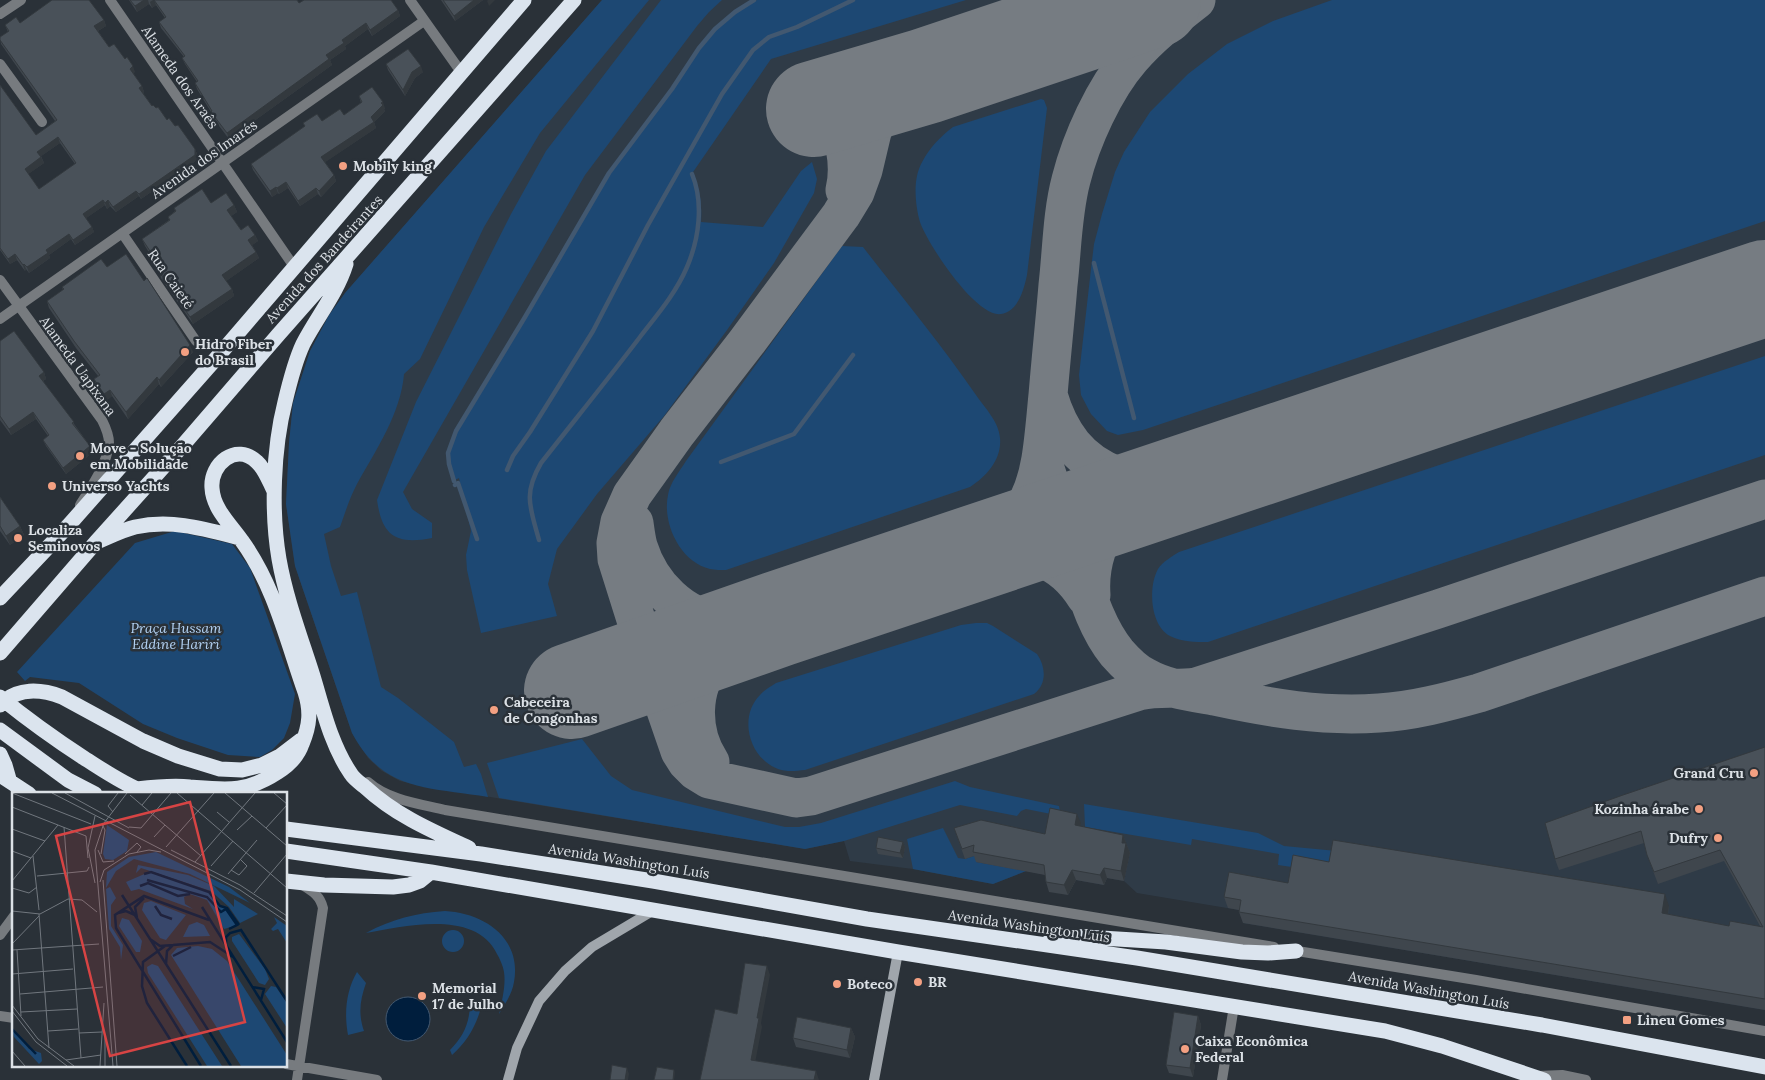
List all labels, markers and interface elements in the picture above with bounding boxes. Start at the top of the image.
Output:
street label: Alameda dos Araês [137,21,222,132]
street label: Avenida dos Imarés [146,116,261,203]
place label: Mobily king [353,157,433,175]
marker: Mobily king [337,160,349,172]
street label: Avenida dos Bandeirantes [261,191,387,328]
street label: Rua Caieté [144,245,199,313]
street label: Alameda Uapixana [35,312,120,420]
place label: Hidro Fiber do Brasil [195,335,272,369]
marker: Hidro Fiber do Brasil [179,346,191,358]
place label: Move - Solução em Mobilidade [90,439,192,473]
marker: Move - Solução em Mobilidade [74,450,86,462]
place label: Universo Yachts [62,477,170,495]
marker: Universo Yachts [46,480,58,492]
place label: Localiza Seminovos [28,521,100,555]
marker: Localiza Seminovos [12,532,24,544]
park label: Praça Hussam Eddine Hariri [130,619,222,653]
place label: Cabeceira de Congonhas [504,693,598,727]
marker: Cabeceira de Congonhas [488,704,500,716]
place label: Grand Cru [1674,764,1744,782]
marker: Grand Cru [1748,767,1760,779]
inset map [12,792,288,1068]
place label: Kozinha árabe [1594,800,1689,818]
marker: Kozinha árabe [1693,803,1705,815]
place label: Dufry [1669,829,1708,847]
marker: Dufry [1712,832,1724,844]
street label: Avenida Washington Luís [546,839,711,883]
street label: Avenida Washington Luís [946,906,1111,946]
street label: Avenida Washington Luís [1346,967,1511,1013]
place label: BR [928,973,947,991]
place label: Boteco [847,975,893,993]
marker: BR [912,976,924,988]
marker: Boteco [831,978,843,990]
place label: Memorial 17 de Julho [432,979,503,1013]
marker: Memorial 17 de Julho [416,990,428,1002]
place label: Lineu Gomes [1637,1011,1725,1029]
marker: Lineu Gomes [1621,1014,1633,1026]
place label: Caixa Econômica Federal [1195,1032,1309,1066]
marker: Caixa Econômica Federal [1179,1043,1191,1055]

